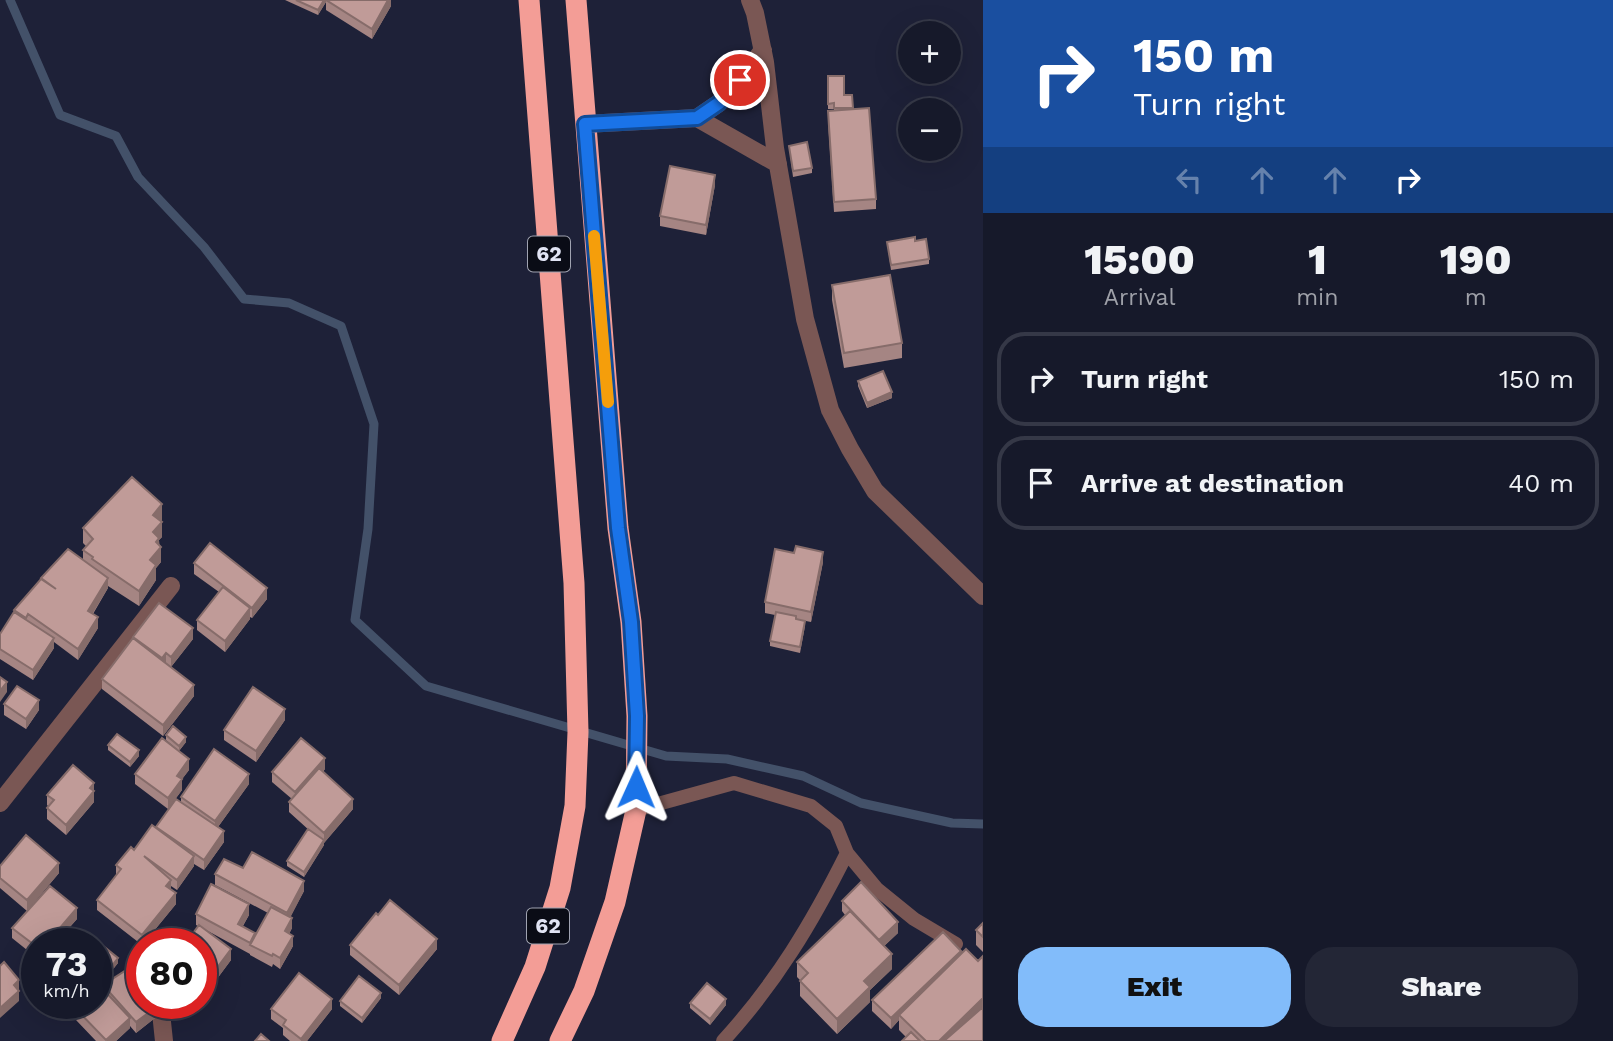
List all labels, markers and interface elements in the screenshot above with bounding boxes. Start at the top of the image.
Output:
map controls [898,21,961,161]
button: + [898,21,961,84]
text: 150 m [1133,26,1274,84]
icon: right [1018,28,1109,119]
pin [710,50,770,110]
icon: arrive [721,61,759,99]
text: Turn right [1133,85,1285,123]
button: − [898,98,961,161]
icon: left [1170,161,1208,199]
icon: ahead [1243,161,1281,199]
icon: ahead [1316,161,1354,199]
icon: right [1389,161,1427,199]
text: 15:00 [1084,235,1195,284]
text: 1 [1308,235,1327,284]
text: 190 [1440,235,1512,284]
road number: 62 [528,236,570,272]
text: Arrival [1104,284,1176,311]
text: min [1296,284,1338,311]
text: m [1465,284,1487,311]
icon: right [1022,360,1060,398]
text: Turn right [1081,364,1208,394]
text: 150 m [1499,364,1574,394]
icon: arrive [1022,464,1060,502]
text: Arrive at destination [1081,468,1344,498]
text: 40 m [1508,468,1574,498]
position arrow [599,750,673,824]
road number: 62 [527,908,569,944]
speed limit sign: 80 [126,928,217,1019]
text: 73 [45,943,88,985]
button: Exit [1018,947,1291,1027]
button: Share [1305,947,1578,1027]
text: km/h [43,980,90,1001]

